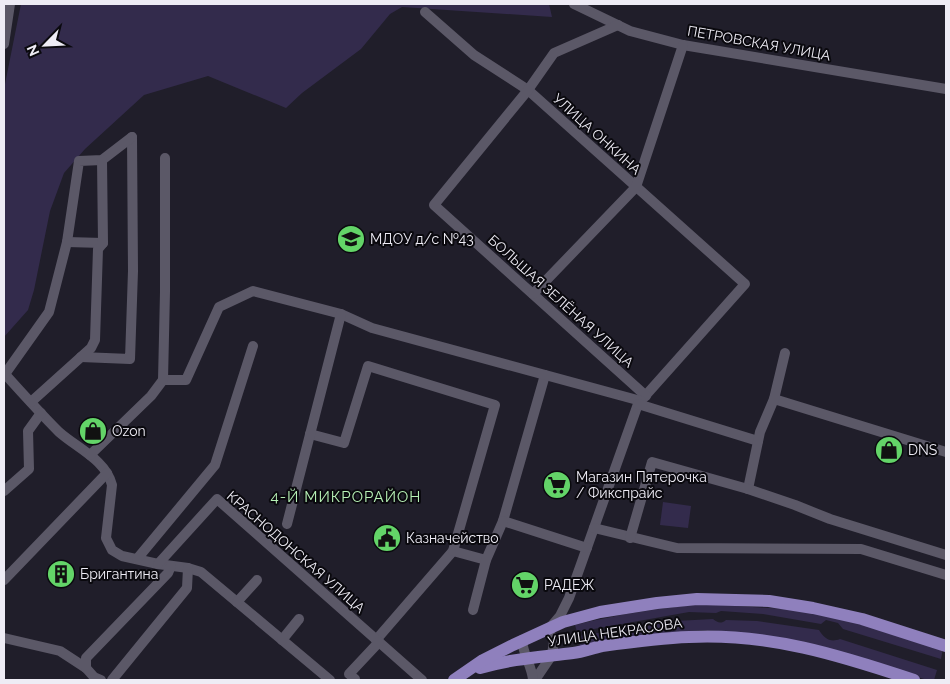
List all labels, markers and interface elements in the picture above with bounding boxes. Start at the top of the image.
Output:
north arrow [20,20,70,70]
street label: ПЕТРОВСКАЯ УЛИЦА [686,23,832,64]
text: N [24,42,43,58]
street label: УЛИЦА ОНКИНА [550,90,645,178]
school or university icon: МДОУ д/с №43 [336,224,366,254]
street label: БОЛЬШАЯ ЗЕЛЁНАЯ УЛИЦА [485,230,639,371]
place label: МДОУ д/с №43 [370,231,474,247]
shop icon: Ozon [78,416,108,446]
place label: Ozon [112,423,146,439]
shop icon: DNS [874,435,904,465]
place label: DNS [908,442,938,458]
place label: Магазин Пятерочка / Фикспрайс [576,469,707,501]
supermarket icon: Магазин Пятерочка / Фикспрайс [542,470,572,500]
street label: КРАСНОДОНСКАЯ УЛИЦА [224,488,369,617]
district label: 4-Й МИКРОРАЙОН [271,488,421,506]
public building icon: Казначейство [372,523,402,553]
place label: Казначейство [406,530,499,546]
building icon: Бригантина [46,559,76,589]
place label: Бригантина [80,566,158,582]
supermarket icon: РАДЕЖ [510,570,540,600]
place label: РАДЕЖ [544,577,594,593]
street label: УЛИЦА НЕКРАСОВА [547,615,684,649]

